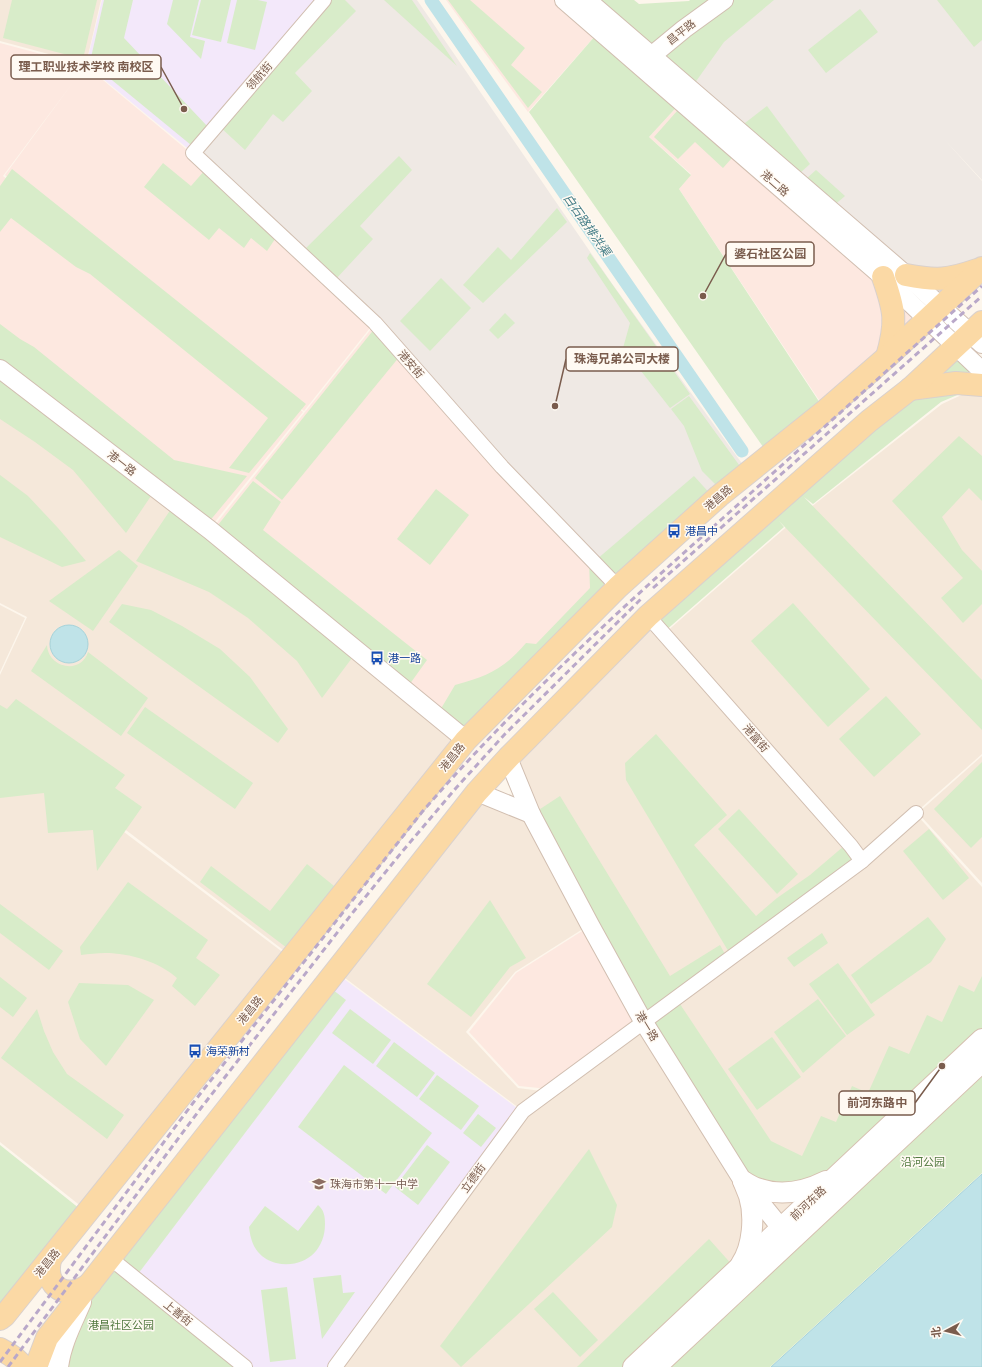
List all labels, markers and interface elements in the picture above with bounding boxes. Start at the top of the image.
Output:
street label: 昌平路 [664,17,698,48]
callout: 理工职业技术学校 南校区 [11,55,161,79]
text: 理工职业技术学校 南校区 [19,60,153,74]
street label: 领航街 [244,60,275,93]
street label: 港二路 [758,168,791,199]
water label: 白石路排洪渠 [561,191,615,260]
callout: 婆石社区公园 [726,242,814,266]
text: 婆石社区公园 [734,247,806,261]
callout: 珠海兄弟公司大楼 [566,347,678,371]
street label: 港安街 [395,348,426,381]
text: 珠海兄弟公司大楼 [574,352,670,366]
street label: 港一路 [105,448,139,479]
street label: 港昌路 [702,483,735,514]
bus stop icon: 港昌中 [666,523,682,539]
place label: 港昌中 [685,525,718,538]
bus stop icon: 港一路 [369,650,385,666]
place label: 港一路 [388,652,421,665]
street label: 港富街 [740,722,771,755]
street label: 港昌路 [437,740,468,774]
street label: 港昌路 [235,993,266,1027]
street label: 港一路 [633,1009,661,1044]
bus stop icon: 海荣新村 [187,1043,203,1059]
place label: 海荣新村 [206,1045,250,1058]
callout: 前河东路中 [839,1091,915,1115]
text: 前河东路中 [847,1096,907,1110]
park label: 沿河公园 [901,1156,945,1169]
street label: 立德街 [458,1161,488,1195]
school or university icon: 珠海市第十一中学 [311,1176,327,1192]
place label: 珠海市第十一中学 [330,1178,418,1191]
street label: 前河东路 [788,1184,829,1223]
street label: 港昌路 [32,1246,63,1280]
street label: 上善街 [161,1298,195,1329]
north arrow [926,1311,966,1351]
park label: 港昌社区公园 [88,1319,154,1332]
text: 北 [929,1326,944,1338]

